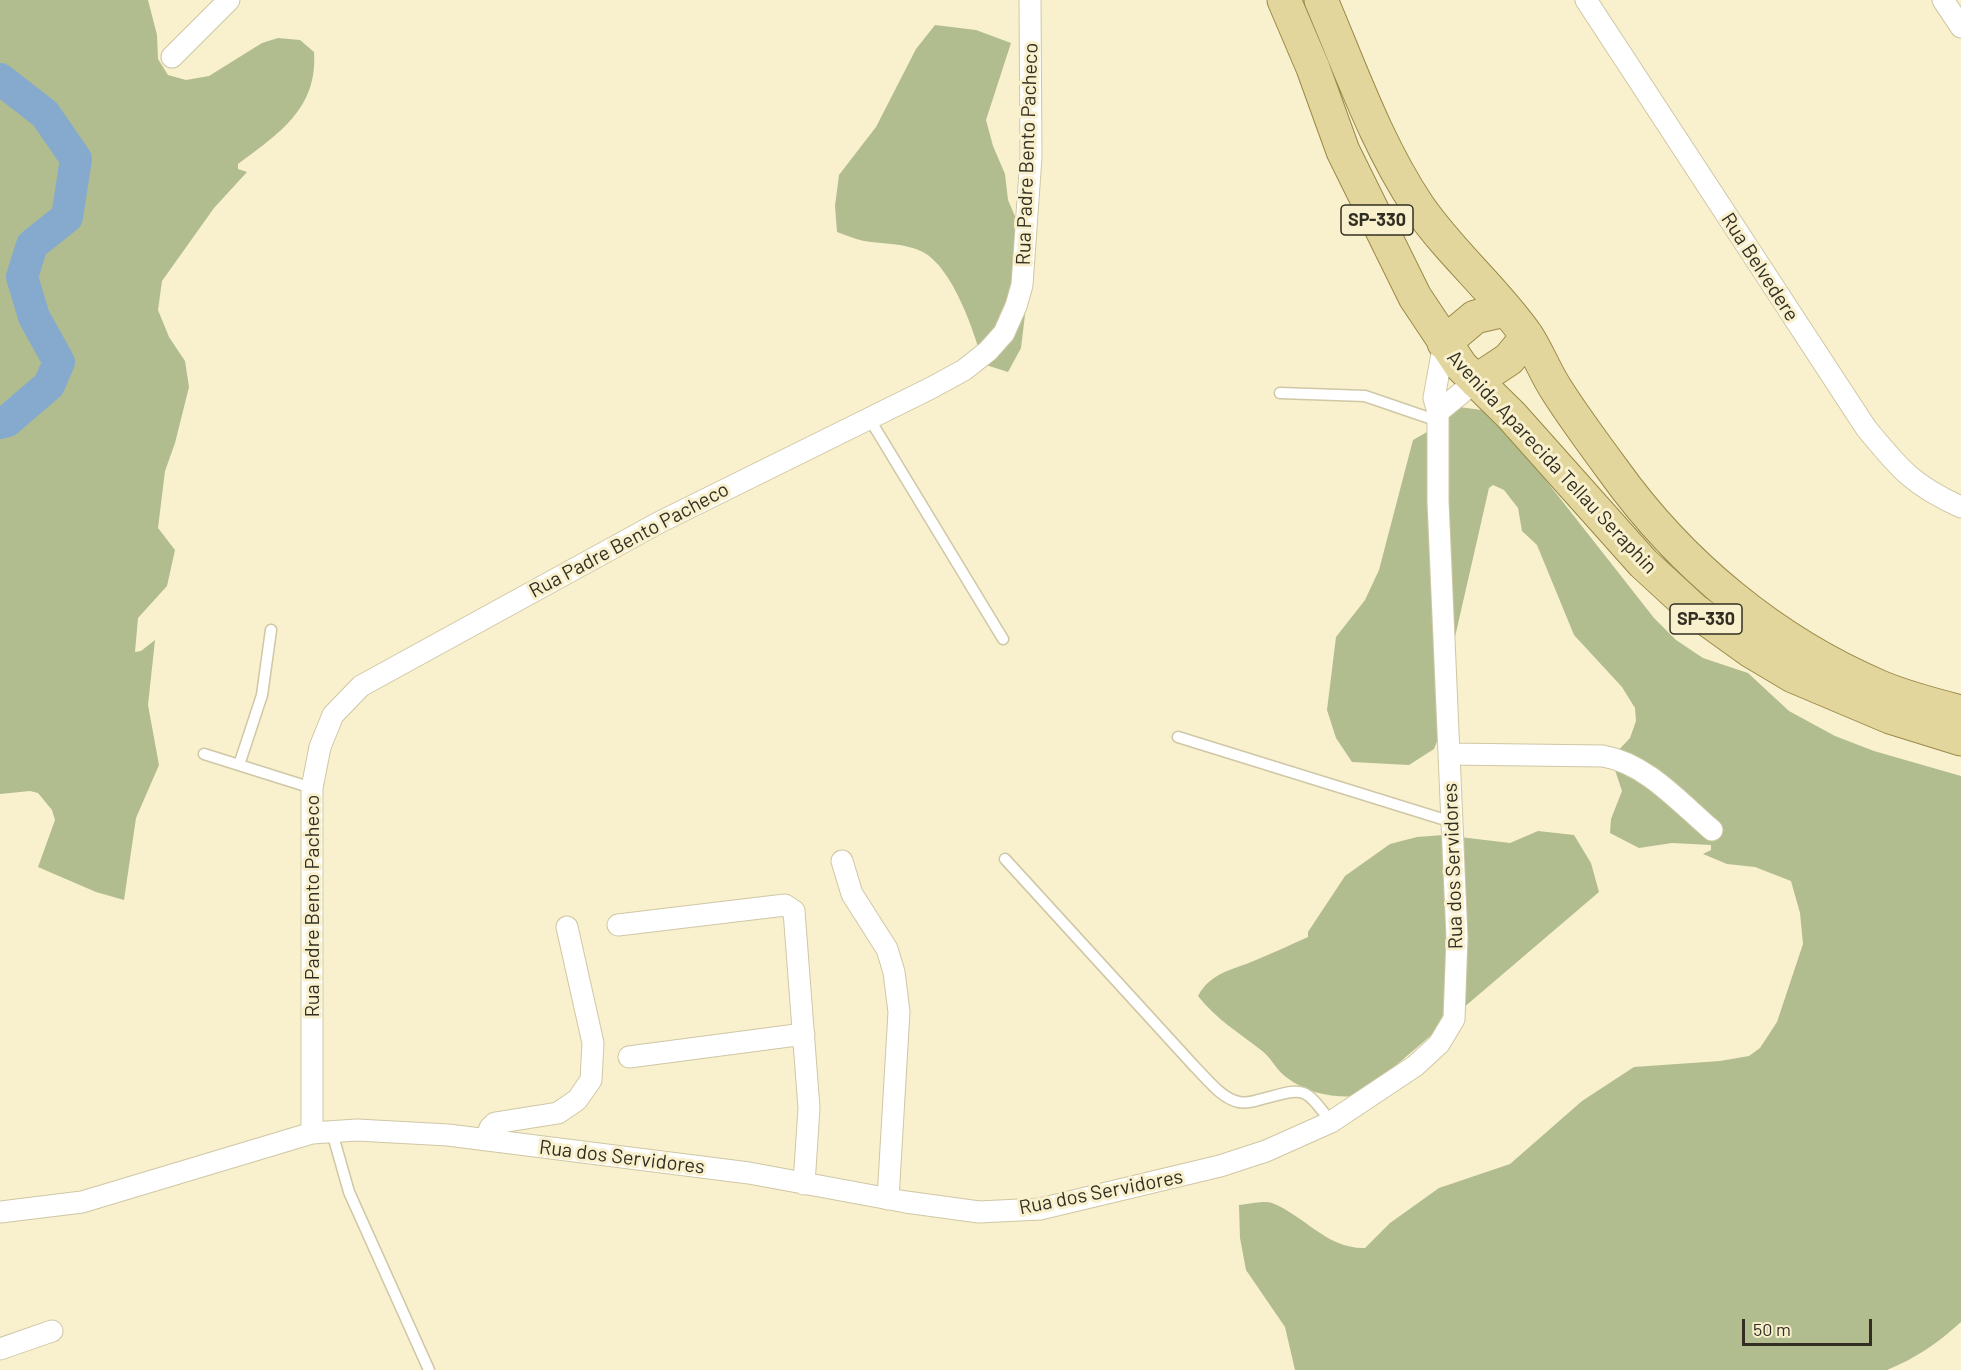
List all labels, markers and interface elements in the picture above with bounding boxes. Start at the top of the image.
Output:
street label: Rua Padre Bento Pacheco [1011,42,1043,266]
road number: SP-330 [1341,205,1413,235]
street label: Rua Belvedere [1716,208,1804,326]
street label: Avenida Aparecida Tellau Seraphin [1442,345,1662,579]
street label: Rua Padre Bento Pacheco [525,477,733,603]
road number: SP-330 [1670,604,1742,634]
street label: Rua dos Servidores [1438,782,1468,950]
street label: Rua Padre Bento Pacheco [300,795,324,1017]
street label: Rua dos Servidores [538,1135,706,1179]
street label: Rua dos Servidores [1017,1164,1185,1220]
scale bar [1745,1307,1876,1345]
text: 50 m [1753,1318,1791,1340]

